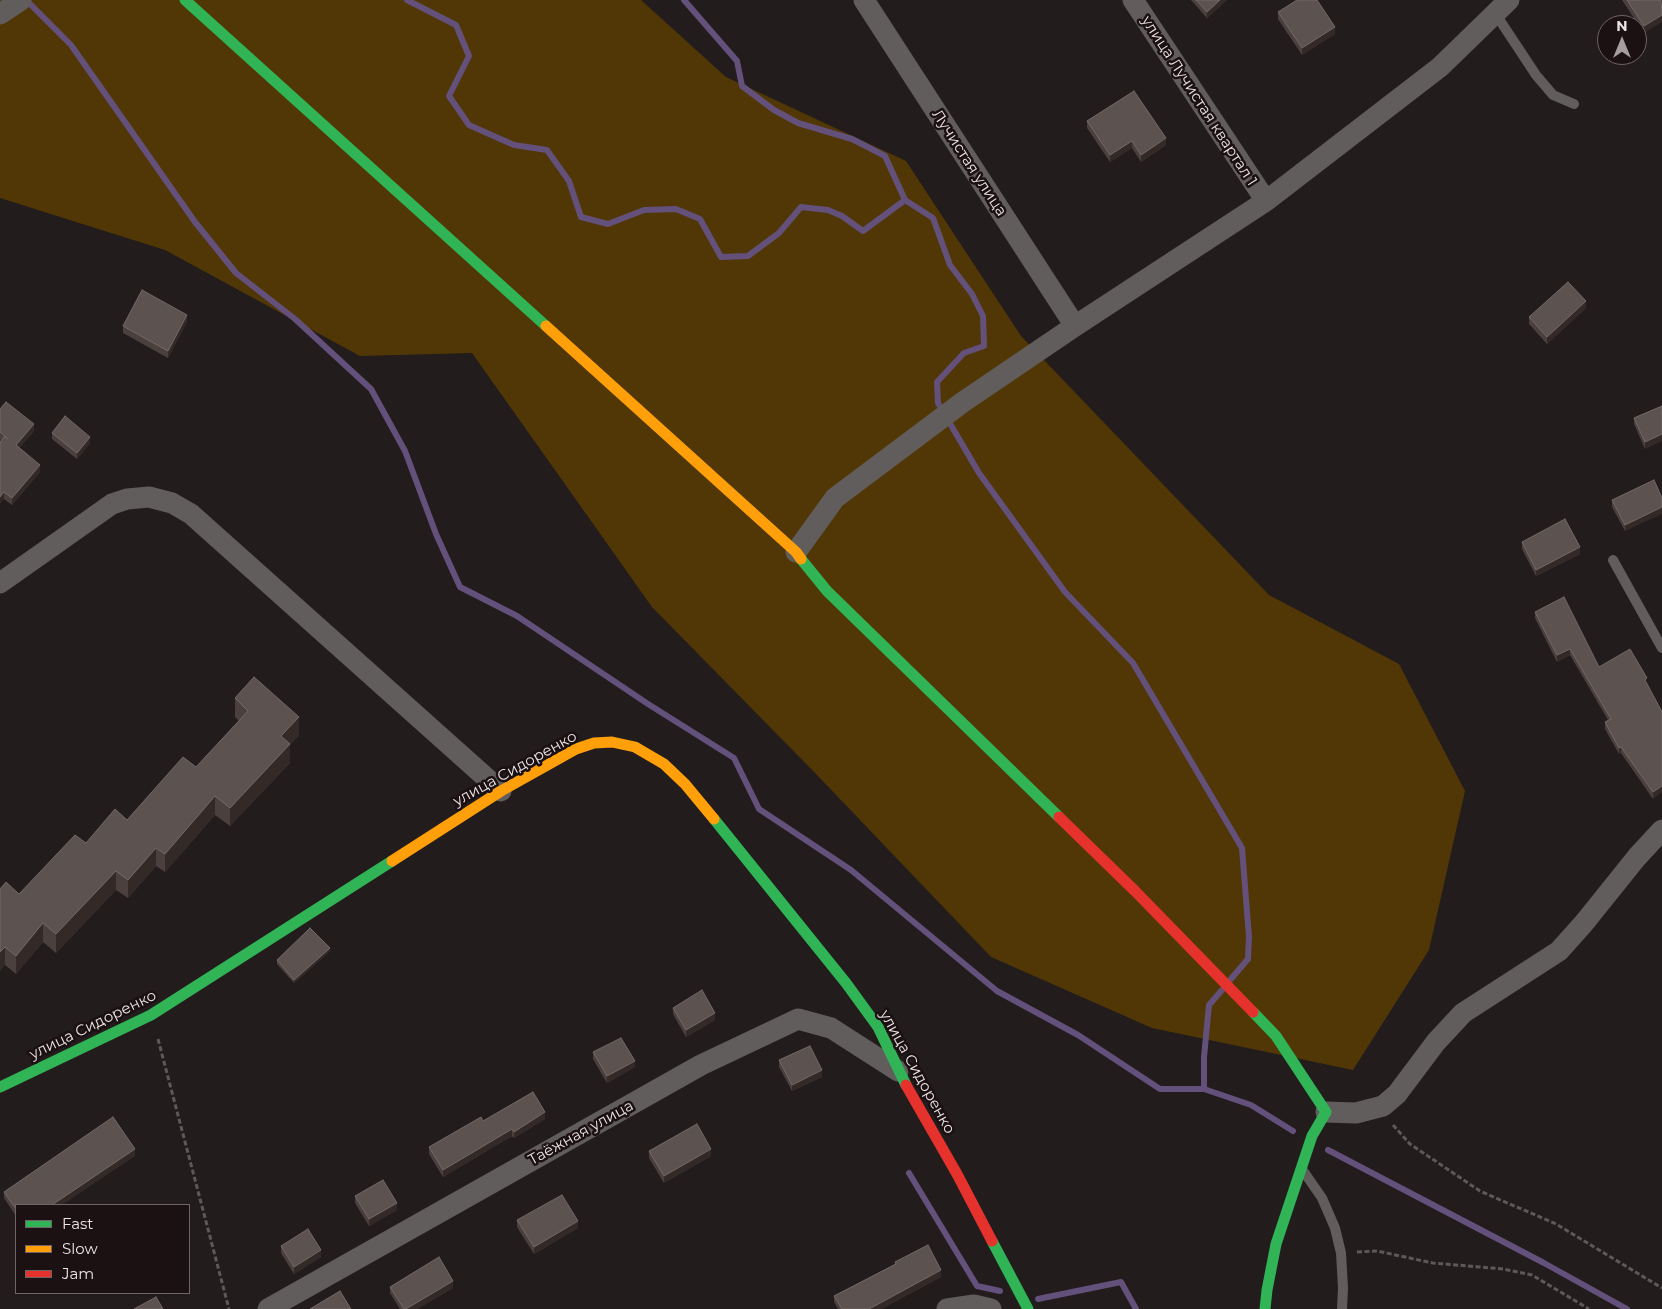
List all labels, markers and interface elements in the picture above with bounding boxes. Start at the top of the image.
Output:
street label: улица Лучистая квартал 1 [1137,13,1261,189]
north arrow [1597,15,1647,65]
text: N [1616,17,1628,35]
street label: Лучистая улица [928,106,1010,220]
street label: улица Сидоренко [450,727,580,811]
street label: улица Сидоренко [27,986,159,1064]
street label: улица Сидоренко [875,1007,959,1137]
street label: Таёжная улица [525,1097,637,1169]
legend [15,1204,190,1294]
text: Fast [62,1214,93,1233]
text: Slow [62,1239,98,1258]
text: Jam [62,1264,94,1283]

